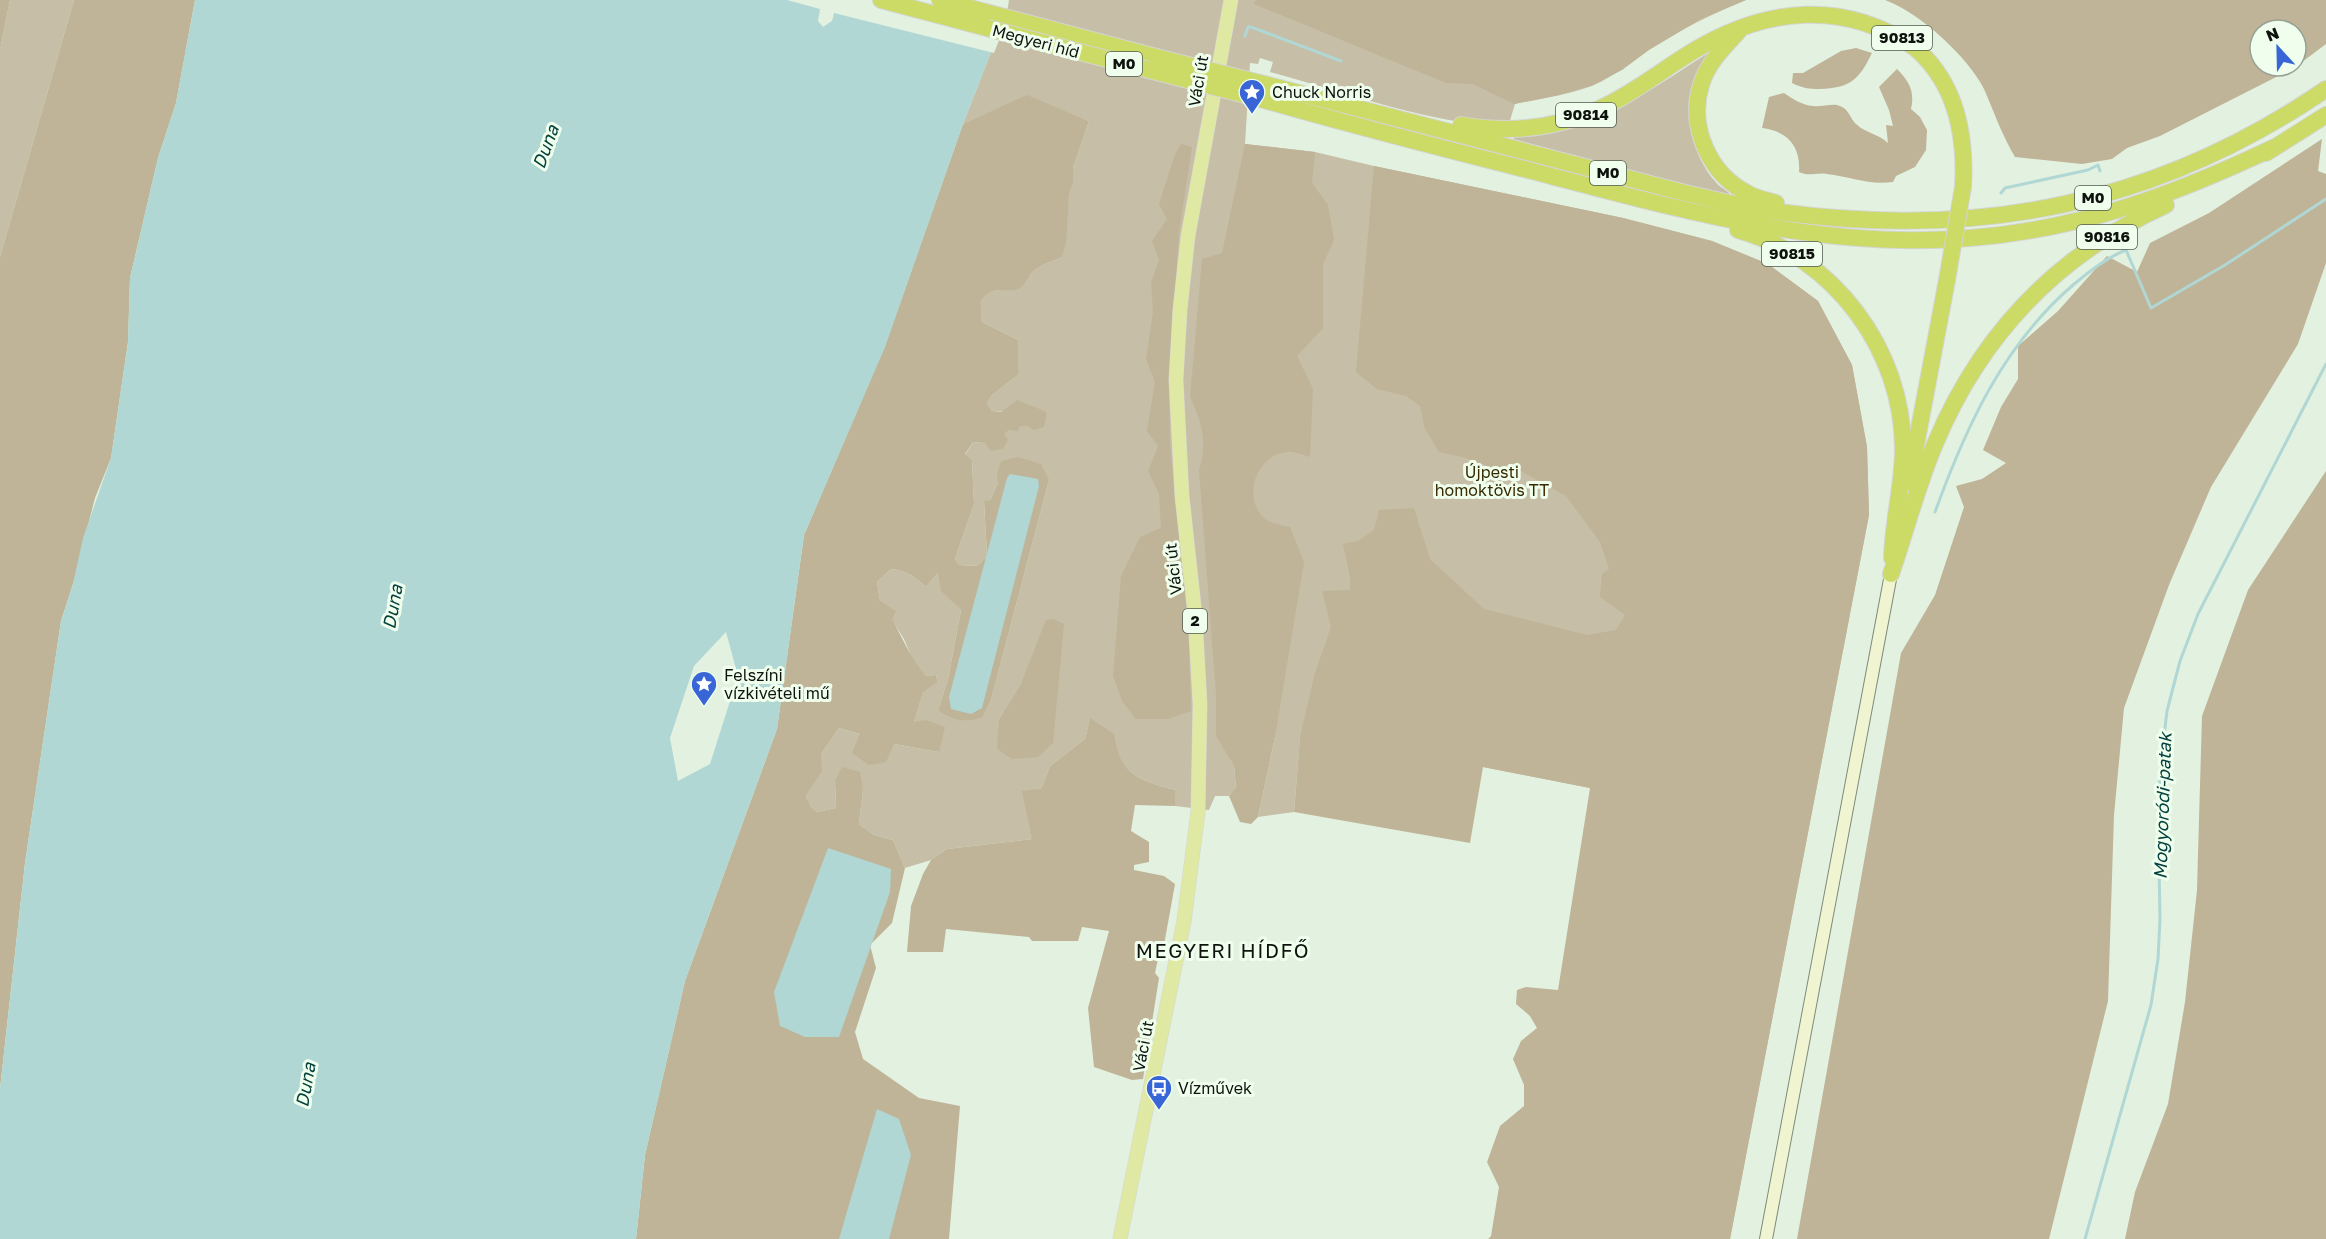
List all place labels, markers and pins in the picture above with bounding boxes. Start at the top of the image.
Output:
place icon: Chuck Norris [1237,77,1267,115]
place label: Chuck Norris [1272,82,1371,102]
place label: Felszíni vízkivételi mű [724,665,830,703]
place icon: Felszíni vízkivételi mű [689,669,719,707]
bus stop icon: Vízművek [1144,1073,1174,1111]
place label: Vízművek [1178,1078,1252,1098]

